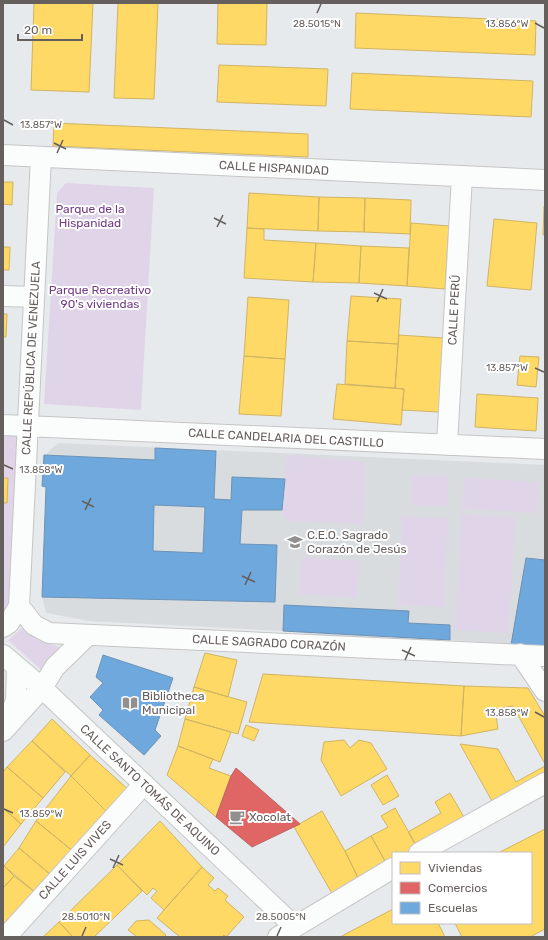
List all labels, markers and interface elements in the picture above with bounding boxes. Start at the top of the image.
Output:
scale bar [18,16,82,42]
text: 28.5015°N [293,18,341,30]
text: 13.856°W [486,18,528,30]
text: 20 m [24,23,52,37]
text: 13.857°W [20,119,62,131]
street label: CALLE HISPANIDAD [219,158,329,178]
park label: Parque de la Hispanidad [55,202,125,230]
street label: CALLE REPÚBLICA DE VENEZUELA [19,261,43,455]
street label: CALLE PERÚ [445,274,463,346]
park label: Parque Recreativo 90's viviendas [49,283,151,311]
text: 13.857°W [486,362,528,374]
street label: CALLE CANDELARIA DEL CASTILLO [188,426,384,450]
text: 13.858°W [19,464,63,476]
place label: C.E.O. Sagrado Corazón de Jesús [307,528,407,556]
school or university icon: C.E.O. Sagrado Corazón de Jesús [286,533,304,551]
street label: CALLE SAGRADO CORAZÓN [192,632,346,654]
place label: Bibliotheca Municipal [142,689,205,717]
library icon: Bibliotheca Municipal [121,694,139,712]
text: 13.858°W [485,707,529,719]
street label: CALLE SANTO TOMÁS DE AQUINO [77,721,223,859]
text: 13.859°W [20,808,62,820]
cafe icon: Xocolat [228,808,246,826]
place label: Xocolat [249,810,291,824]
street label: CALLE LUIS VIVES [36,818,114,902]
legend [392,852,532,924]
text: Viviendas [428,861,482,875]
text: Comercios [428,881,487,895]
text: Escuelas [428,901,478,915]
text: 28.5010°N [62,911,110,923]
text: 28.5005°N [256,911,306,923]

